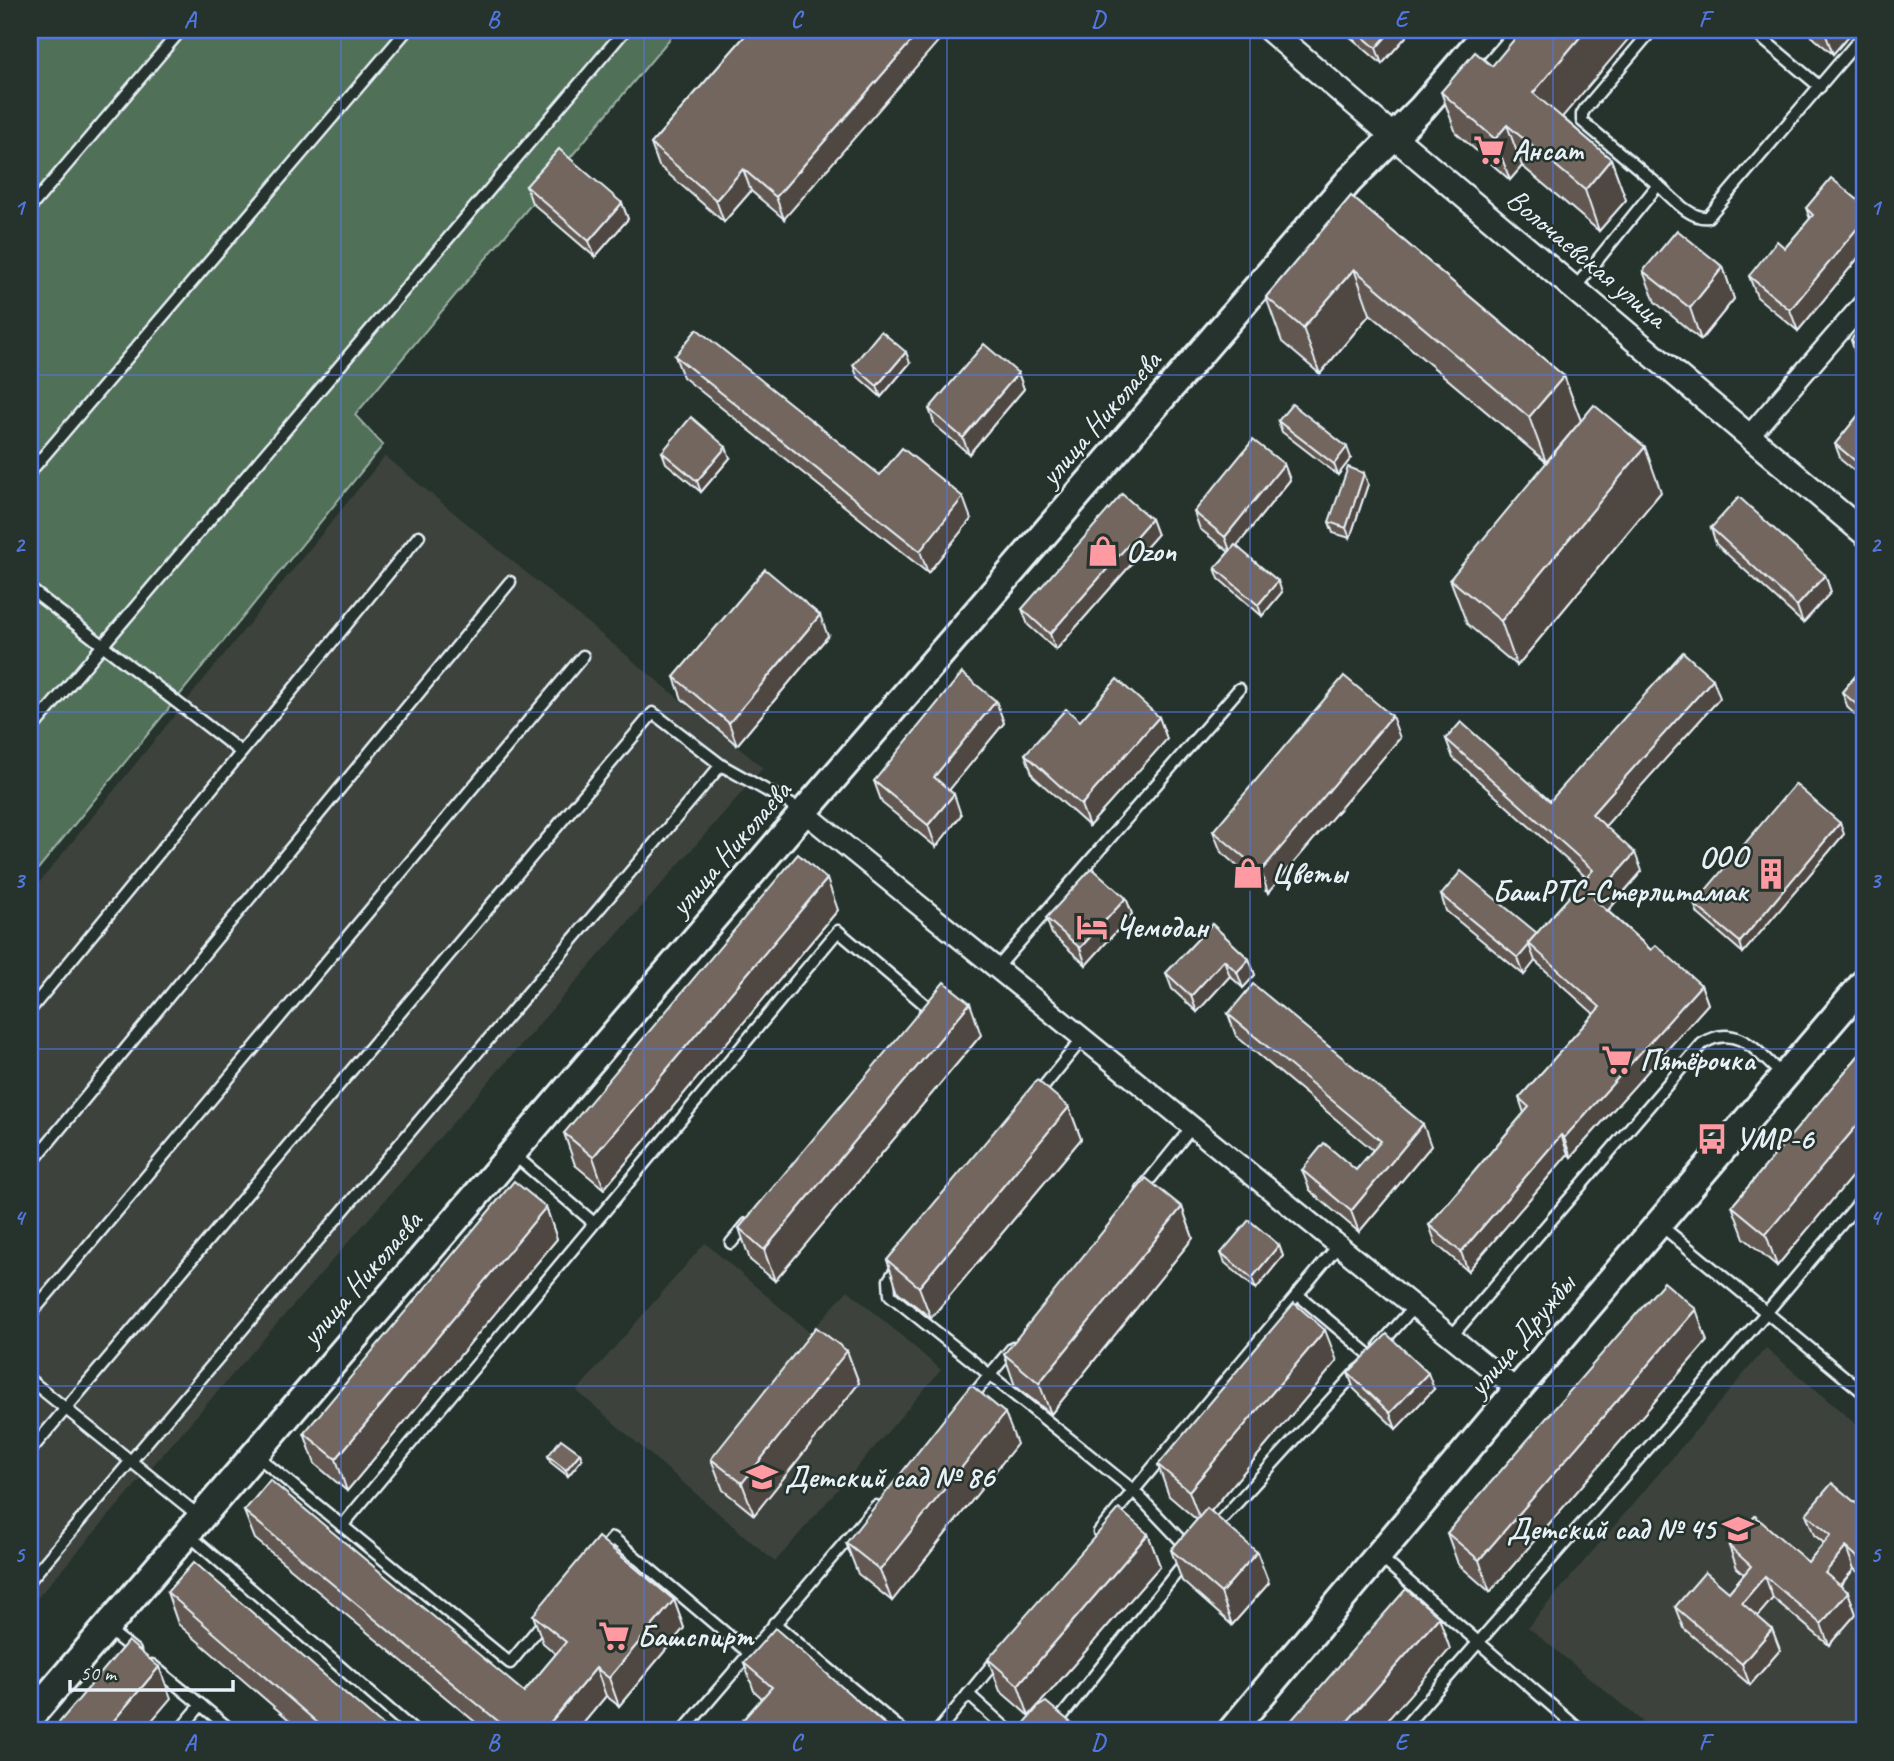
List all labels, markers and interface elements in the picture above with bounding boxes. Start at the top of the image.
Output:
text: A [184,5,198,34]
text: B [487,5,501,34]
text: C [791,5,805,34]
text: D [1091,5,1107,34]
text: E [1395,5,1411,34]
text: F [1699,5,1715,34]
place label: Ансат [1512,131,1585,169]
supermarket icon: Ансат [1472,133,1506,167]
street label: Волочаевская улица [1499,180,1677,338]
text: 1 [14,193,27,222]
text: 1 [1870,193,1883,222]
street label: улица Николаева [1030,341,1170,495]
text: 2 [14,530,27,559]
text: 2 [1870,530,1883,559]
place label: Ozon [1126,532,1177,570]
shop icon: Ozon [1086,534,1120,568]
street label: улица Николаева [660,771,800,925]
place label: ООО БашРТС-Стерлитамак [1492,838,1751,910]
place label: Цветы [1271,854,1349,892]
shop icon: Цветы [1231,856,1265,890]
building icon: ООО БашРТС-Стерлитамак [1754,857,1788,891]
text: 3 [14,866,27,895]
text: 3 [1870,866,1883,895]
place label: Чемодан [1115,908,1210,946]
hotel icon: Чемодан [1075,910,1109,944]
place label: Пятёрочка [1640,1041,1757,1079]
supermarket icon: Пятёрочка [1600,1043,1634,1077]
place label: УМР-6 [1735,1120,1815,1158]
bus stop icon: УМР-6 [1695,1122,1729,1156]
street label: улица Николаева [291,1201,431,1355]
text: 4 [14,1203,27,1232]
text: 4 [1870,1203,1883,1232]
street label: улица Дружбы [1458,1264,1585,1405]
place label: Детский сад № 86 [785,1458,996,1496]
school or university icon: Детский сад № 86 [745,1460,779,1494]
place label: Детский сад № 45 [1507,1510,1718,1548]
school or university icon: Детский сад № 45 [1721,1512,1755,1546]
text: 5 [14,1540,26,1569]
text: 5 [1870,1540,1882,1569]
place label: Башспирт [637,1617,755,1655]
supermarket icon: Башспирт [597,1619,631,1653]
scale bar [70,1649,233,1693]
text: 50 m [80,1660,118,1686]
text: A [184,1728,198,1757]
text: B [487,1728,501,1757]
text: C [791,1728,805,1757]
text: D [1091,1728,1107,1757]
text: E [1395,1728,1411,1757]
text: F [1699,1728,1715,1757]

